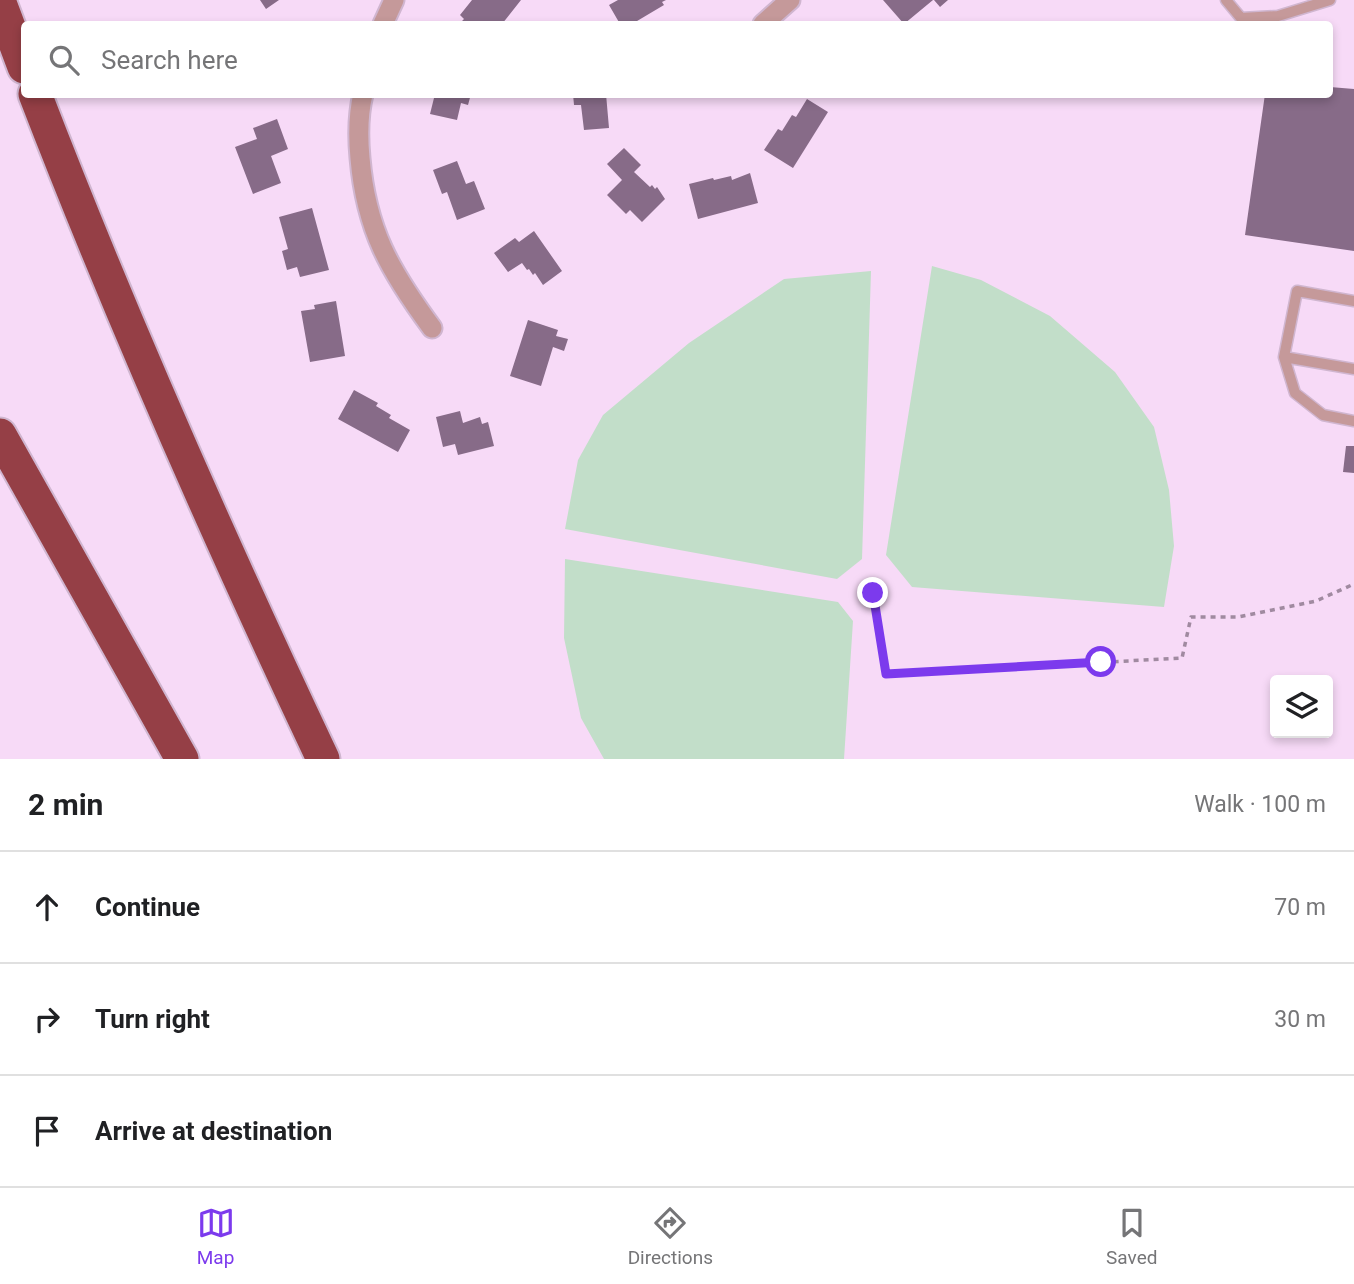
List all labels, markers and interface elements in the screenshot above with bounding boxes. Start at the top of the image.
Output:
search box [21,21,1333,98]
icon: search [45,41,83,79]
text: Search here [101,45,238,75]
route end [857,577,888,608]
route start [1085,646,1116,677]
map controls [1270,675,1333,738]
button: layers [1270,675,1333,738]
text: 2 min [28,787,103,822]
text: Walk · 100 m [1194,791,1326,818]
icon: ahead [28,888,66,926]
text: Continue [95,892,200,922]
text: 70 m [1274,894,1326,921]
icon: right [28,1000,66,1038]
text: Turn right [95,1004,210,1034]
text: 30 m [1274,1006,1326,1033]
icon: arrive [28,1112,66,1150]
text: Arrive at destination [95,1116,332,1146]
tab: Map [197,1204,235,1269]
tab: Directions [628,1204,713,1269]
tab: Saved [1106,1204,1157,1269]

